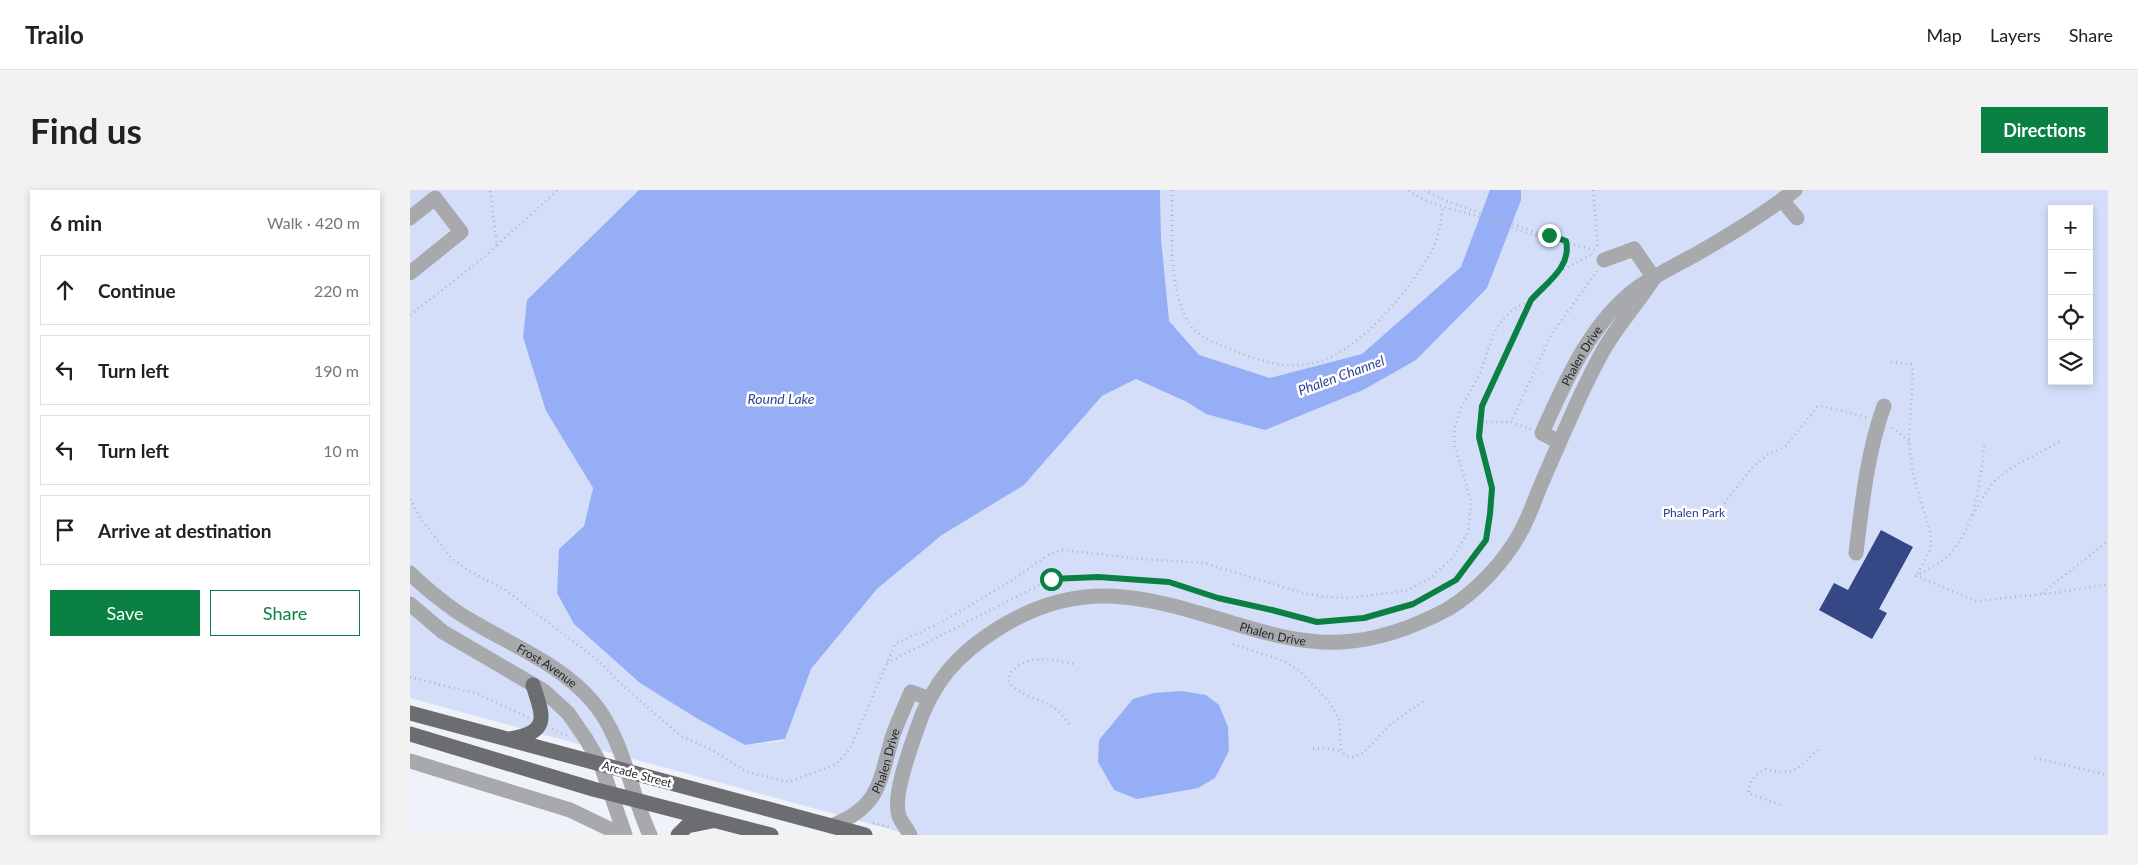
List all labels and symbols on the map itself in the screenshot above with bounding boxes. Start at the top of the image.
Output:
route end [1538,224,1561,247]
street label: Phalen Drive [1558,323,1605,388]
water label: Phalen Channel [1295,351,1387,399]
water label: Round Lake [747,390,815,407]
park label: Phalen Park [1663,505,1726,520]
route start [1040,568,1063,591]
street label: Phalen Drive [1238,618,1307,648]
street label: Frost Avenue [514,640,581,690]
street label: Phalen Drive [868,726,902,796]
street label: Arcade Street [600,757,674,791]

